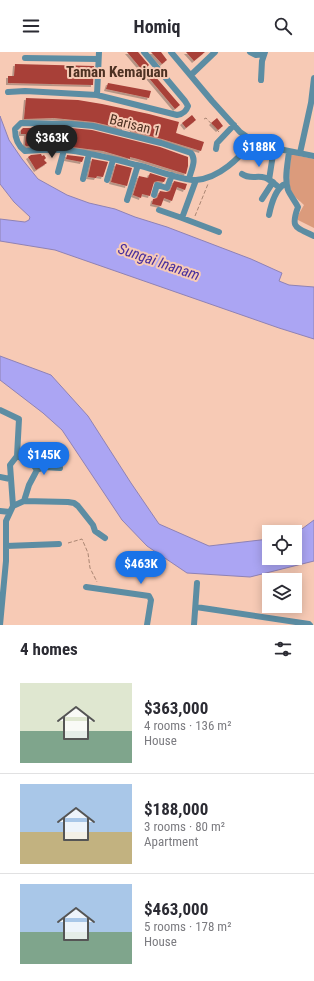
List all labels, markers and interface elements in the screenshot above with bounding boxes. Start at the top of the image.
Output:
icon: menu [20,15,42,37]
icon: search [272,15,294,37]
text: Homiq [134,16,180,37]
district label: Taman Kemajuan [66,63,168,81]
street label: Barisan 1 [108,111,162,139]
pin: $363K [24,125,80,159]
text: $363K [35,130,69,145]
pin: $188K [231,134,287,168]
text: $188K [242,139,276,154]
water label: Sungai Inanam [116,240,202,284]
pin: $145K [16,442,72,476]
text: $145K [27,447,61,462]
map controls [262,525,302,613]
button: locate [262,525,302,565]
pin: $463K [113,551,169,585]
text: $463K [124,556,158,571]
button: layers [262,573,302,613]
icon: filters [272,638,294,660]
text: 4 homes [20,639,78,659]
text: $363,000 [144,698,208,718]
icon: home [52,699,100,747]
text: 4 rooms · 136 m² [144,718,231,733]
text: House [144,733,177,748]
text: $188,000 [144,799,208,819]
icon: home [52,800,100,848]
text: 3 rooms · 80 m² [144,819,225,834]
text: Apartment [144,834,198,849]
text: $463,000 [144,899,208,919]
icon: home [52,900,100,948]
text: 5 rooms · 178 m² [144,919,231,934]
text: House [144,934,177,949]

